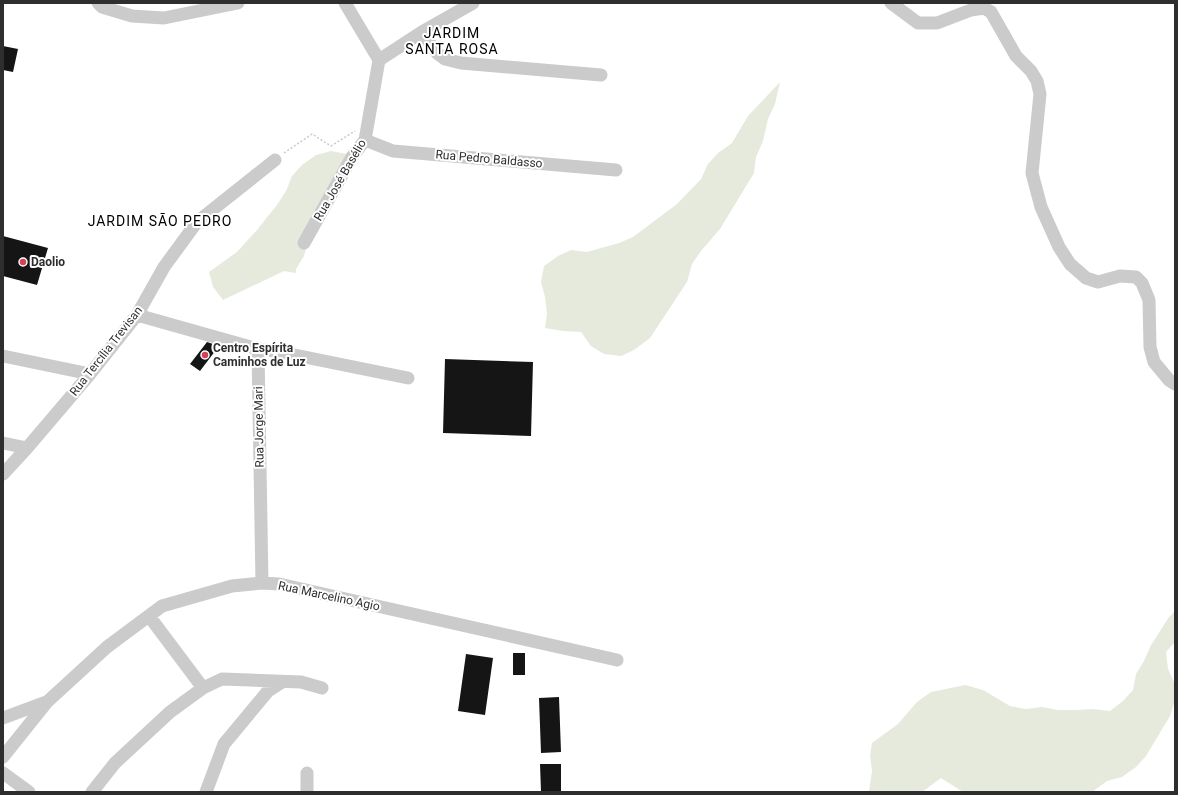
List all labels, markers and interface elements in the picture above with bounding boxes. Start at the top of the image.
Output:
district label: JARDIM SANTA ROSA [405,25,499,57]
street label: Rua José Basélio [311,137,369,223]
street label: Rua Pedro Baldasso [435,147,543,171]
district label: JARDIM SÃO PEDRO [88,212,232,229]
place label: Daolio [31,255,65,269]
marker: Daolio [18,257,28,267]
street label: Rua Tercília Trevisan [67,304,145,398]
place label: Centro Espírita Caminhos de Luz [213,341,306,369]
marker: Centro Espírita Caminhos de Luz [200,350,210,360]
street label: Rua Jorge Mari [251,386,267,468]
street label: Rua Marcelino Agio [277,578,381,614]

